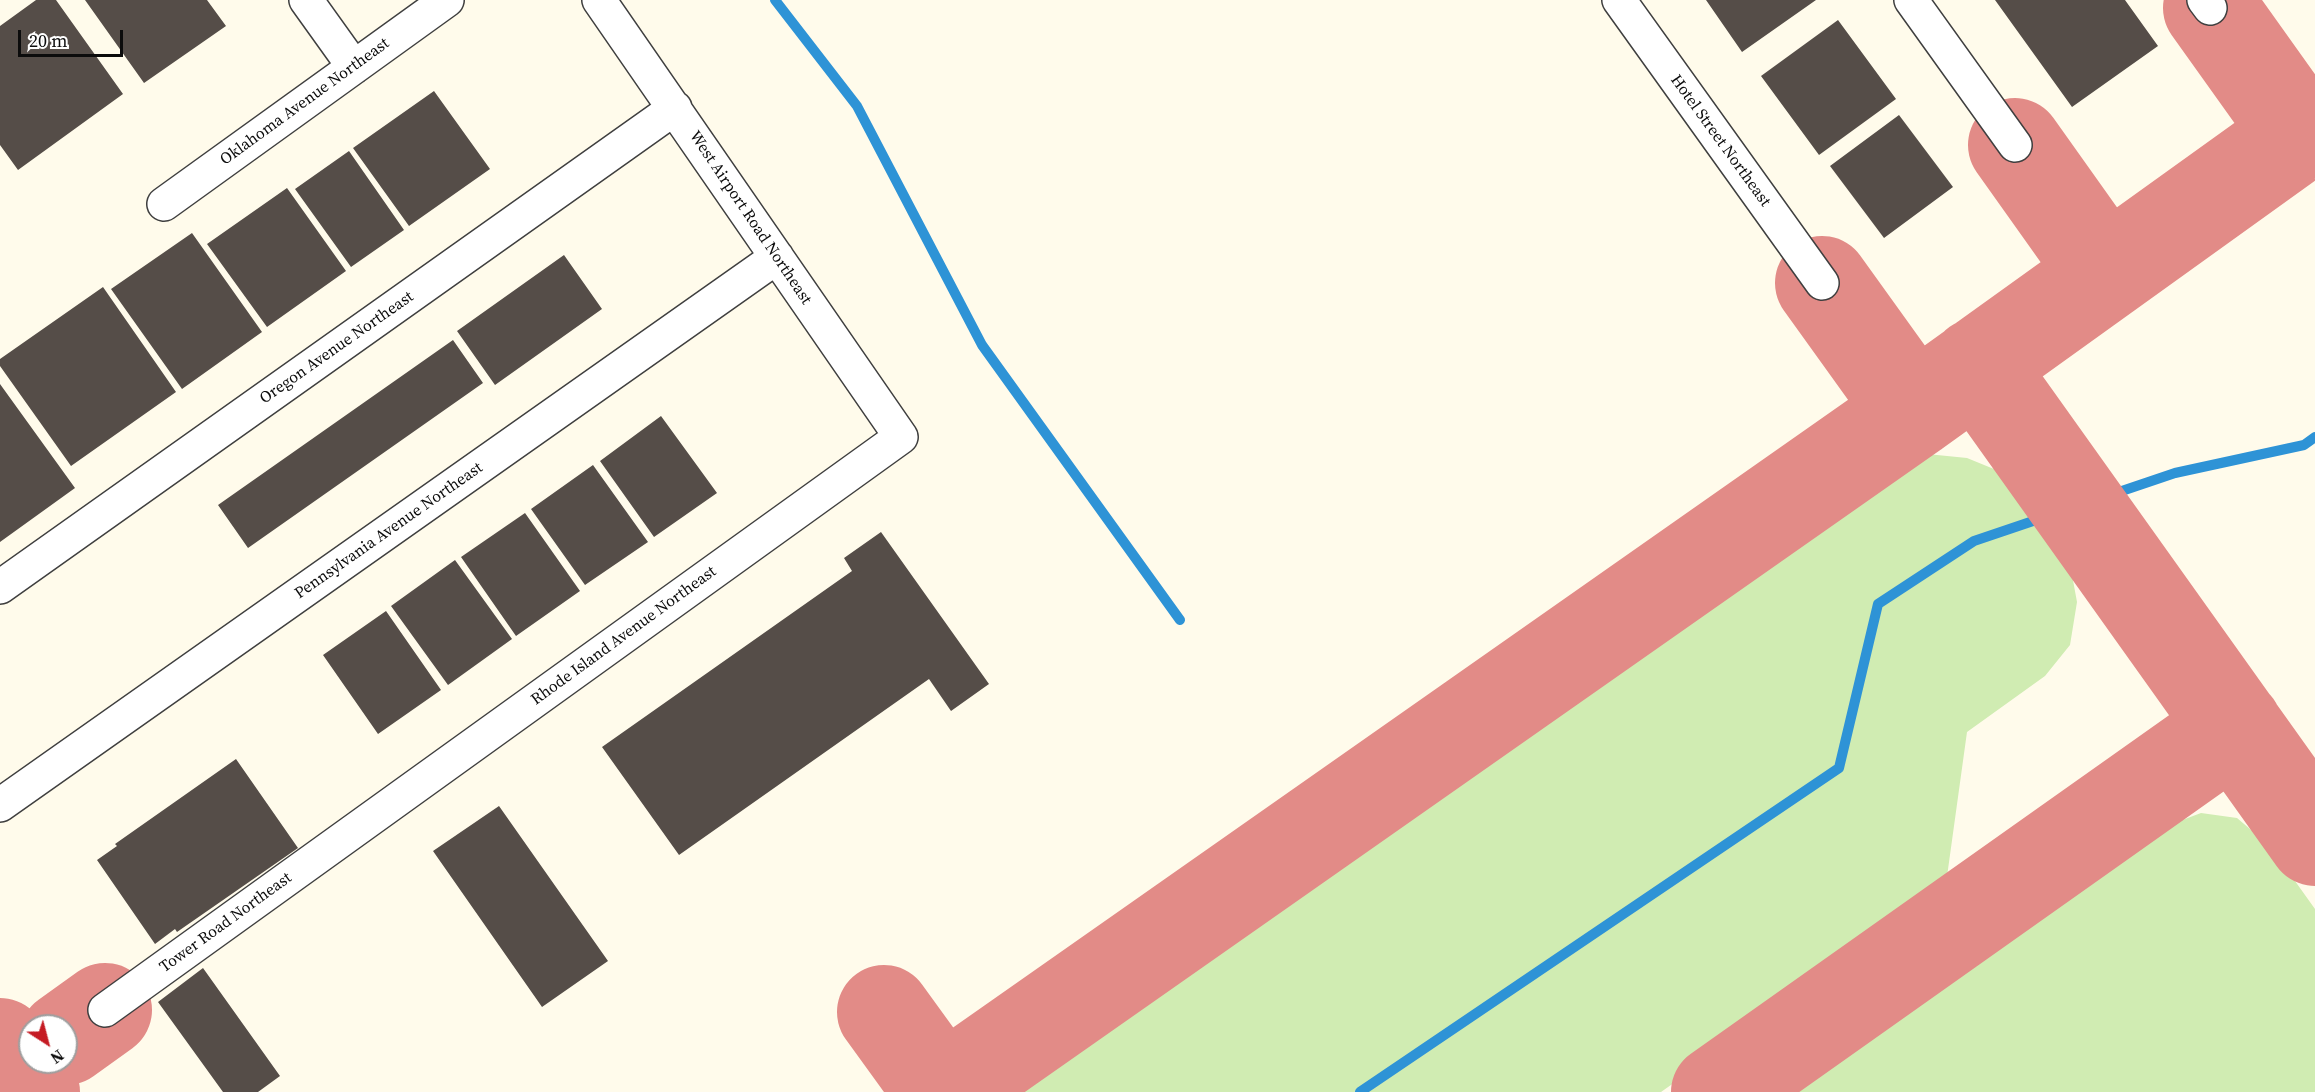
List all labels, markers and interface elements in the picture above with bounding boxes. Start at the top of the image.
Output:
scale bar [21,18,126,56]
text: 20 m [29,28,67,53]
street label: Oklahoma Avenue Northeast [217,34,393,170]
street label: Hotel Street Northeast [1666,71,1774,211]
street label: West Airport Road Northeast [685,128,815,308]
street label: Oregon Avenue Northeast [256,288,418,408]
street label: Pennsylvania Avenue Northeast [291,459,487,603]
street label: Rhode Island Avenue Northeast [528,562,720,710]
street label: Tower Road Northeast [156,869,296,977]
north arrow [18,1014,78,1074]
text: N [46,1045,69,1069]

